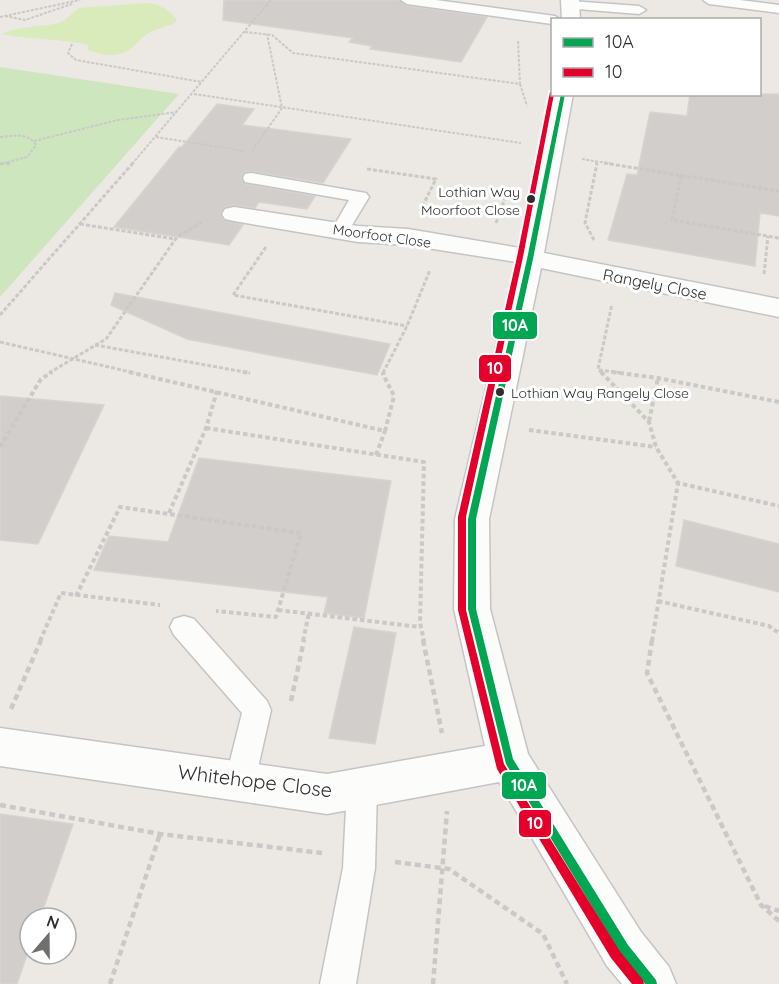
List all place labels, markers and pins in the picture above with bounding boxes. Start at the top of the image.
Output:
place label: Lothian Way Moorfoot Close [421,183,520,219]
marker: Lothian Way Moorfoot Close [525,193,537,205]
place label: Lothian Way Rangely Close [511,384,689,402]
marker: Lothian Way Rangely Close [494,386,506,398]

